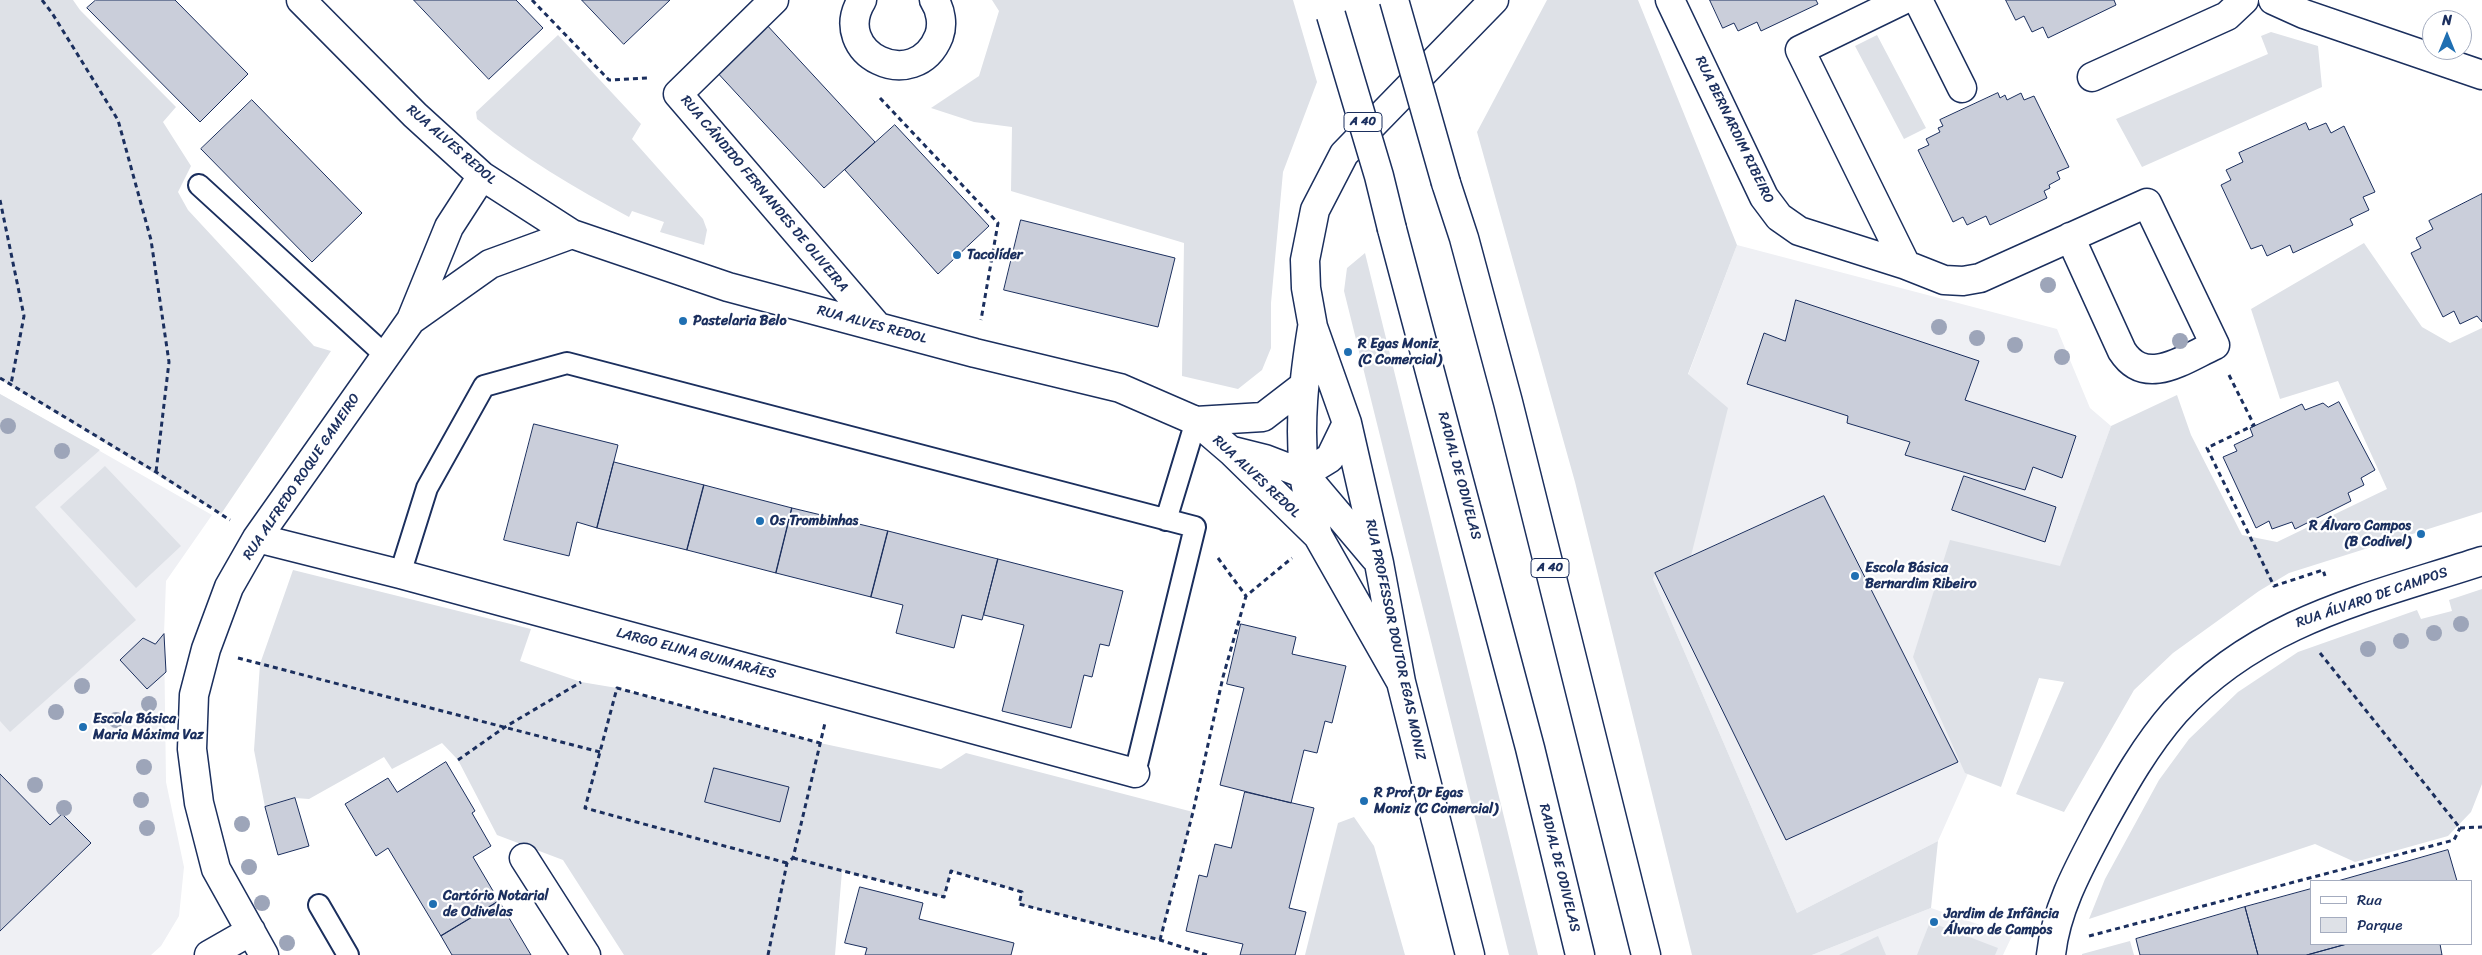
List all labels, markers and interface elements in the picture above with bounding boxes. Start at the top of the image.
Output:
text: N [2442,8,2452,33]
north arrow [2422,10,2472,60]
street label: RUA BERNARDIM RIBEIRO [1691,54,1777,206]
street label: RUA CÂNDIDO FERNANDES DE OLIVEIRA [677,92,851,296]
street label: RUA ALVES REDOL [403,102,499,188]
road number: A 40 [1344,112,1382,132]
place label: Tacolíder [967,247,1022,263]
marker: Tacolíder [951,249,963,261]
street label: RUA ALVES REDOL [815,302,929,348]
place label: Pastelaria Belo [693,313,787,329]
marker: Pastelaria Belo [677,315,689,327]
place label: R Egas Moniz (C Comercial) [1358,336,1442,368]
marker: R Egas Moniz (C Comercial) [1342,346,1354,358]
street label: RUA ALFREDO ROQUE GAMEIRO [240,391,364,563]
street label: RADIAL DE ODIVELAS [1434,410,1484,542]
street label: RUA ALVES REDOL [1209,432,1303,522]
place label: Os Trombinhas [770,513,858,529]
marker: Os Trombinhas [754,515,766,527]
street label: RUA PROFESSOR DOUTOR EGAS MONIZ [1361,518,1429,762]
place label: R Álvaro Campos (B Codivel) [2309,518,2411,550]
marker: R Álvaro Campos (B Codivel) [2415,528,2427,540]
road number: A 40 [1531,558,1569,578]
place label: Escola Básica Bernardim Ribeiro [1865,560,1977,592]
street label: RUA ÁLVARO DE CAMPOS [2294,564,2450,632]
marker: Escola Básica Bernardim Ribeiro [1849,570,1861,582]
street label: LARGO ELINA GUIMARÃES [615,625,777,683]
place label: Escola Básica Maria Máxima Vaz [93,711,204,744]
marker: Escola Básica Maria Máxima Vaz [77,721,89,733]
place label: R Prof Dr Egas Moniz (C Comercial) [1374,785,1498,818]
marker: R Prof Dr Egas Moniz (C Comercial) [1358,795,1370,807]
street label: RADIAL DE ODIVELAS [1535,802,1583,934]
legend [2310,880,2472,945]
text: Rua [2357,887,2382,913]
place label: Cartório Notarial de Odivelas [443,888,548,920]
marker: Cartório Notarial de Odivelas [427,898,439,910]
place label: Jardim de Infância Álvaro de Campos [1944,906,2059,939]
text: Parque [2357,912,2402,938]
marker: Jardim de Infância Álvaro de Campos [1928,916,1940,928]

